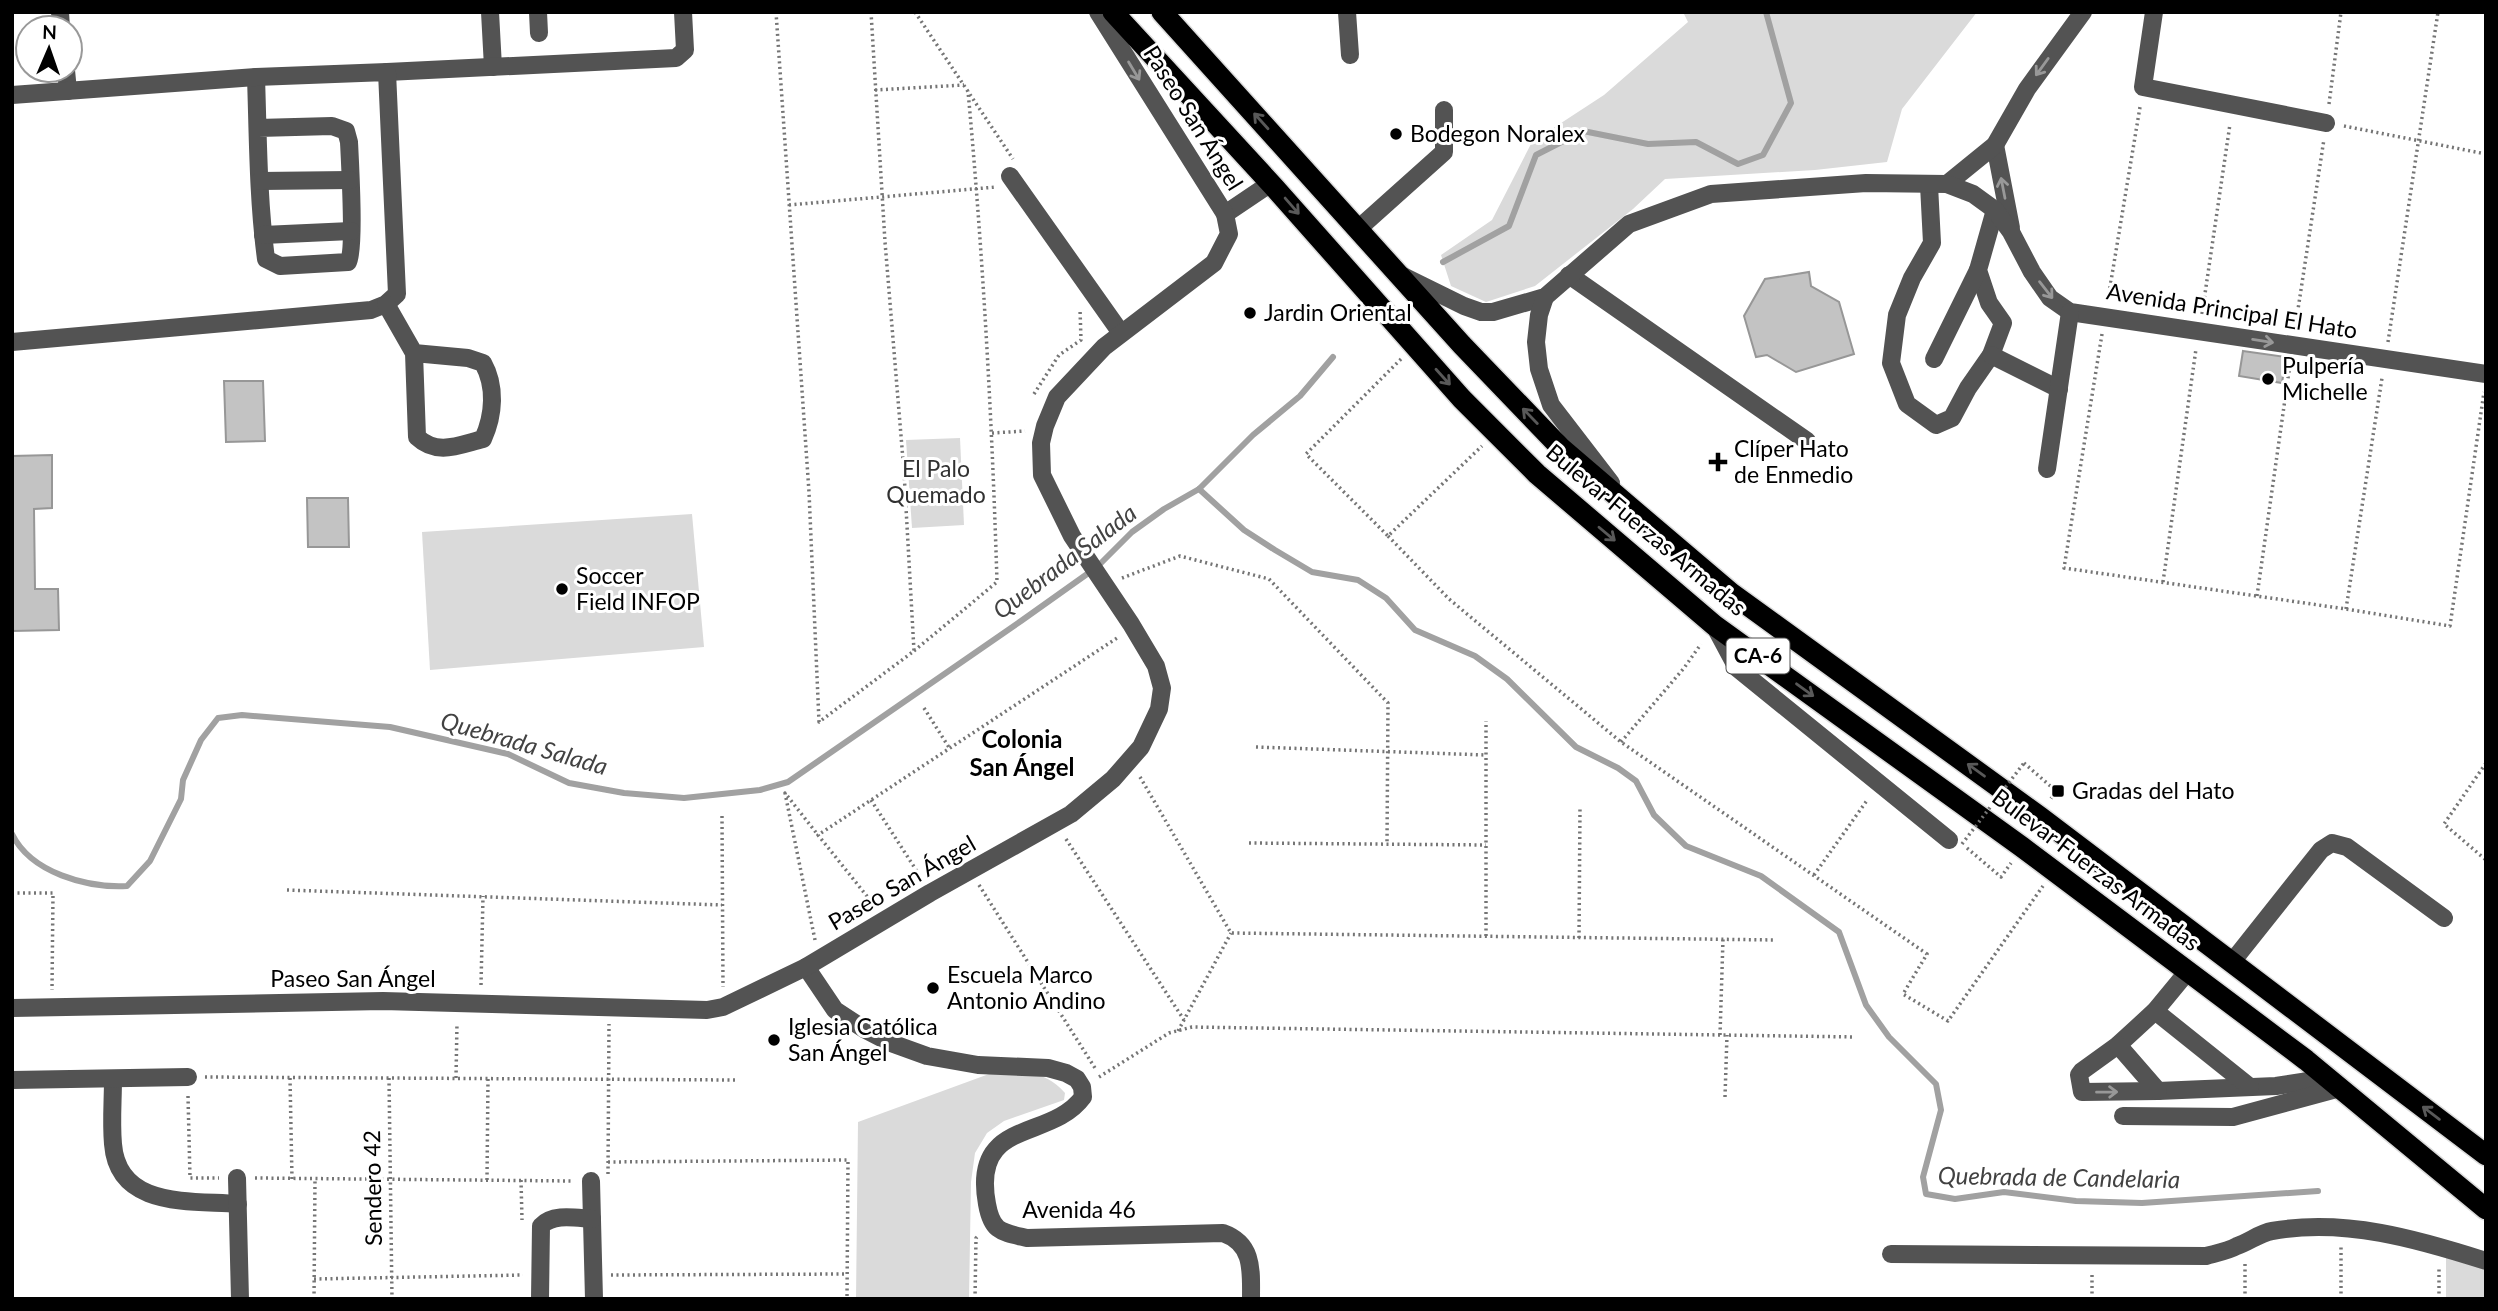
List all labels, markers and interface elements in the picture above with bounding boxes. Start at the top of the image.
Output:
north arrow [14,14,84,84]
text: N [42,20,57,43]
street label: Paseo San Ángel [1138,40,1250,195]
one-way arrow [2035,57,2050,76]
one-way arrow [1127,60,1141,80]
one-way arrow [1252,113,1269,130]
place label: Bodegon Noralex [1410,119,1586,147]
marker: Bodegon Noralex [1388,126,1404,142]
one-way arrow [1996,178,2009,200]
one-way arrow [1284,197,1300,215]
street label: Avenida Principal El Hato [2105,276,2360,344]
one-way arrow [2038,281,2053,299]
place label: Jardin Oriental [1264,298,1412,326]
marker: Jardin Oriental [1242,305,1258,321]
one-way arrow [2251,334,2273,347]
place label: Pulpería Michelle [2282,351,2368,405]
one-way arrow [1435,368,1451,386]
marker: Pulpería Michelle [2260,371,2276,387]
one-way arrow [1521,408,1538,425]
place label: Clíper Hato de Enmedio [1734,434,1853,488]
street label: Bulevar Fuerzas Armadas [1541,437,1752,621]
marker: Clíper Hato de Enmedio [1708,452,1728,472]
park label: El Palo Quemado [886,454,986,508]
water label: Quebrada Salada [987,497,1142,624]
one-way arrow [1598,526,1616,542]
place label: Soccer Field INFOP [576,561,700,615]
marker: Soccer Field INFOP [554,581,570,597]
road number: CA-6 [1726,638,1790,674]
one-way arrow [1795,683,1814,697]
water label: Quebrada Salada [438,705,611,780]
district label: Colonia San Ángel [969,724,1075,781]
one-way arrow [1967,763,1986,777]
place label: Gradas del Hato [2072,776,2234,804]
street label: Bulevar Fuerzas Armadas [1987,782,2206,956]
marker: Gradas del Hato [2050,783,2066,799]
street label: Paseo San Ángel [823,829,980,936]
place label: Escuela Marco Antonio Andino [947,960,1106,1014]
street label: Paseo San Ángel [270,964,436,992]
marker: Escuela Marco Antonio Andino [925,980,941,996]
place label: Iglesia Católica San Ángel [788,1012,938,1066]
marker: Iglesia Católica San Ángel [766,1032,782,1048]
one-way arrow [2096,1086,2119,1099]
one-way arrow [2423,1106,2441,1121]
street label: Sendero 42 [357,1130,387,1246]
water label: Quebrada de Candelaria [1938,1160,2181,1193]
street label: Avenida 46 [1022,1195,1136,1223]

